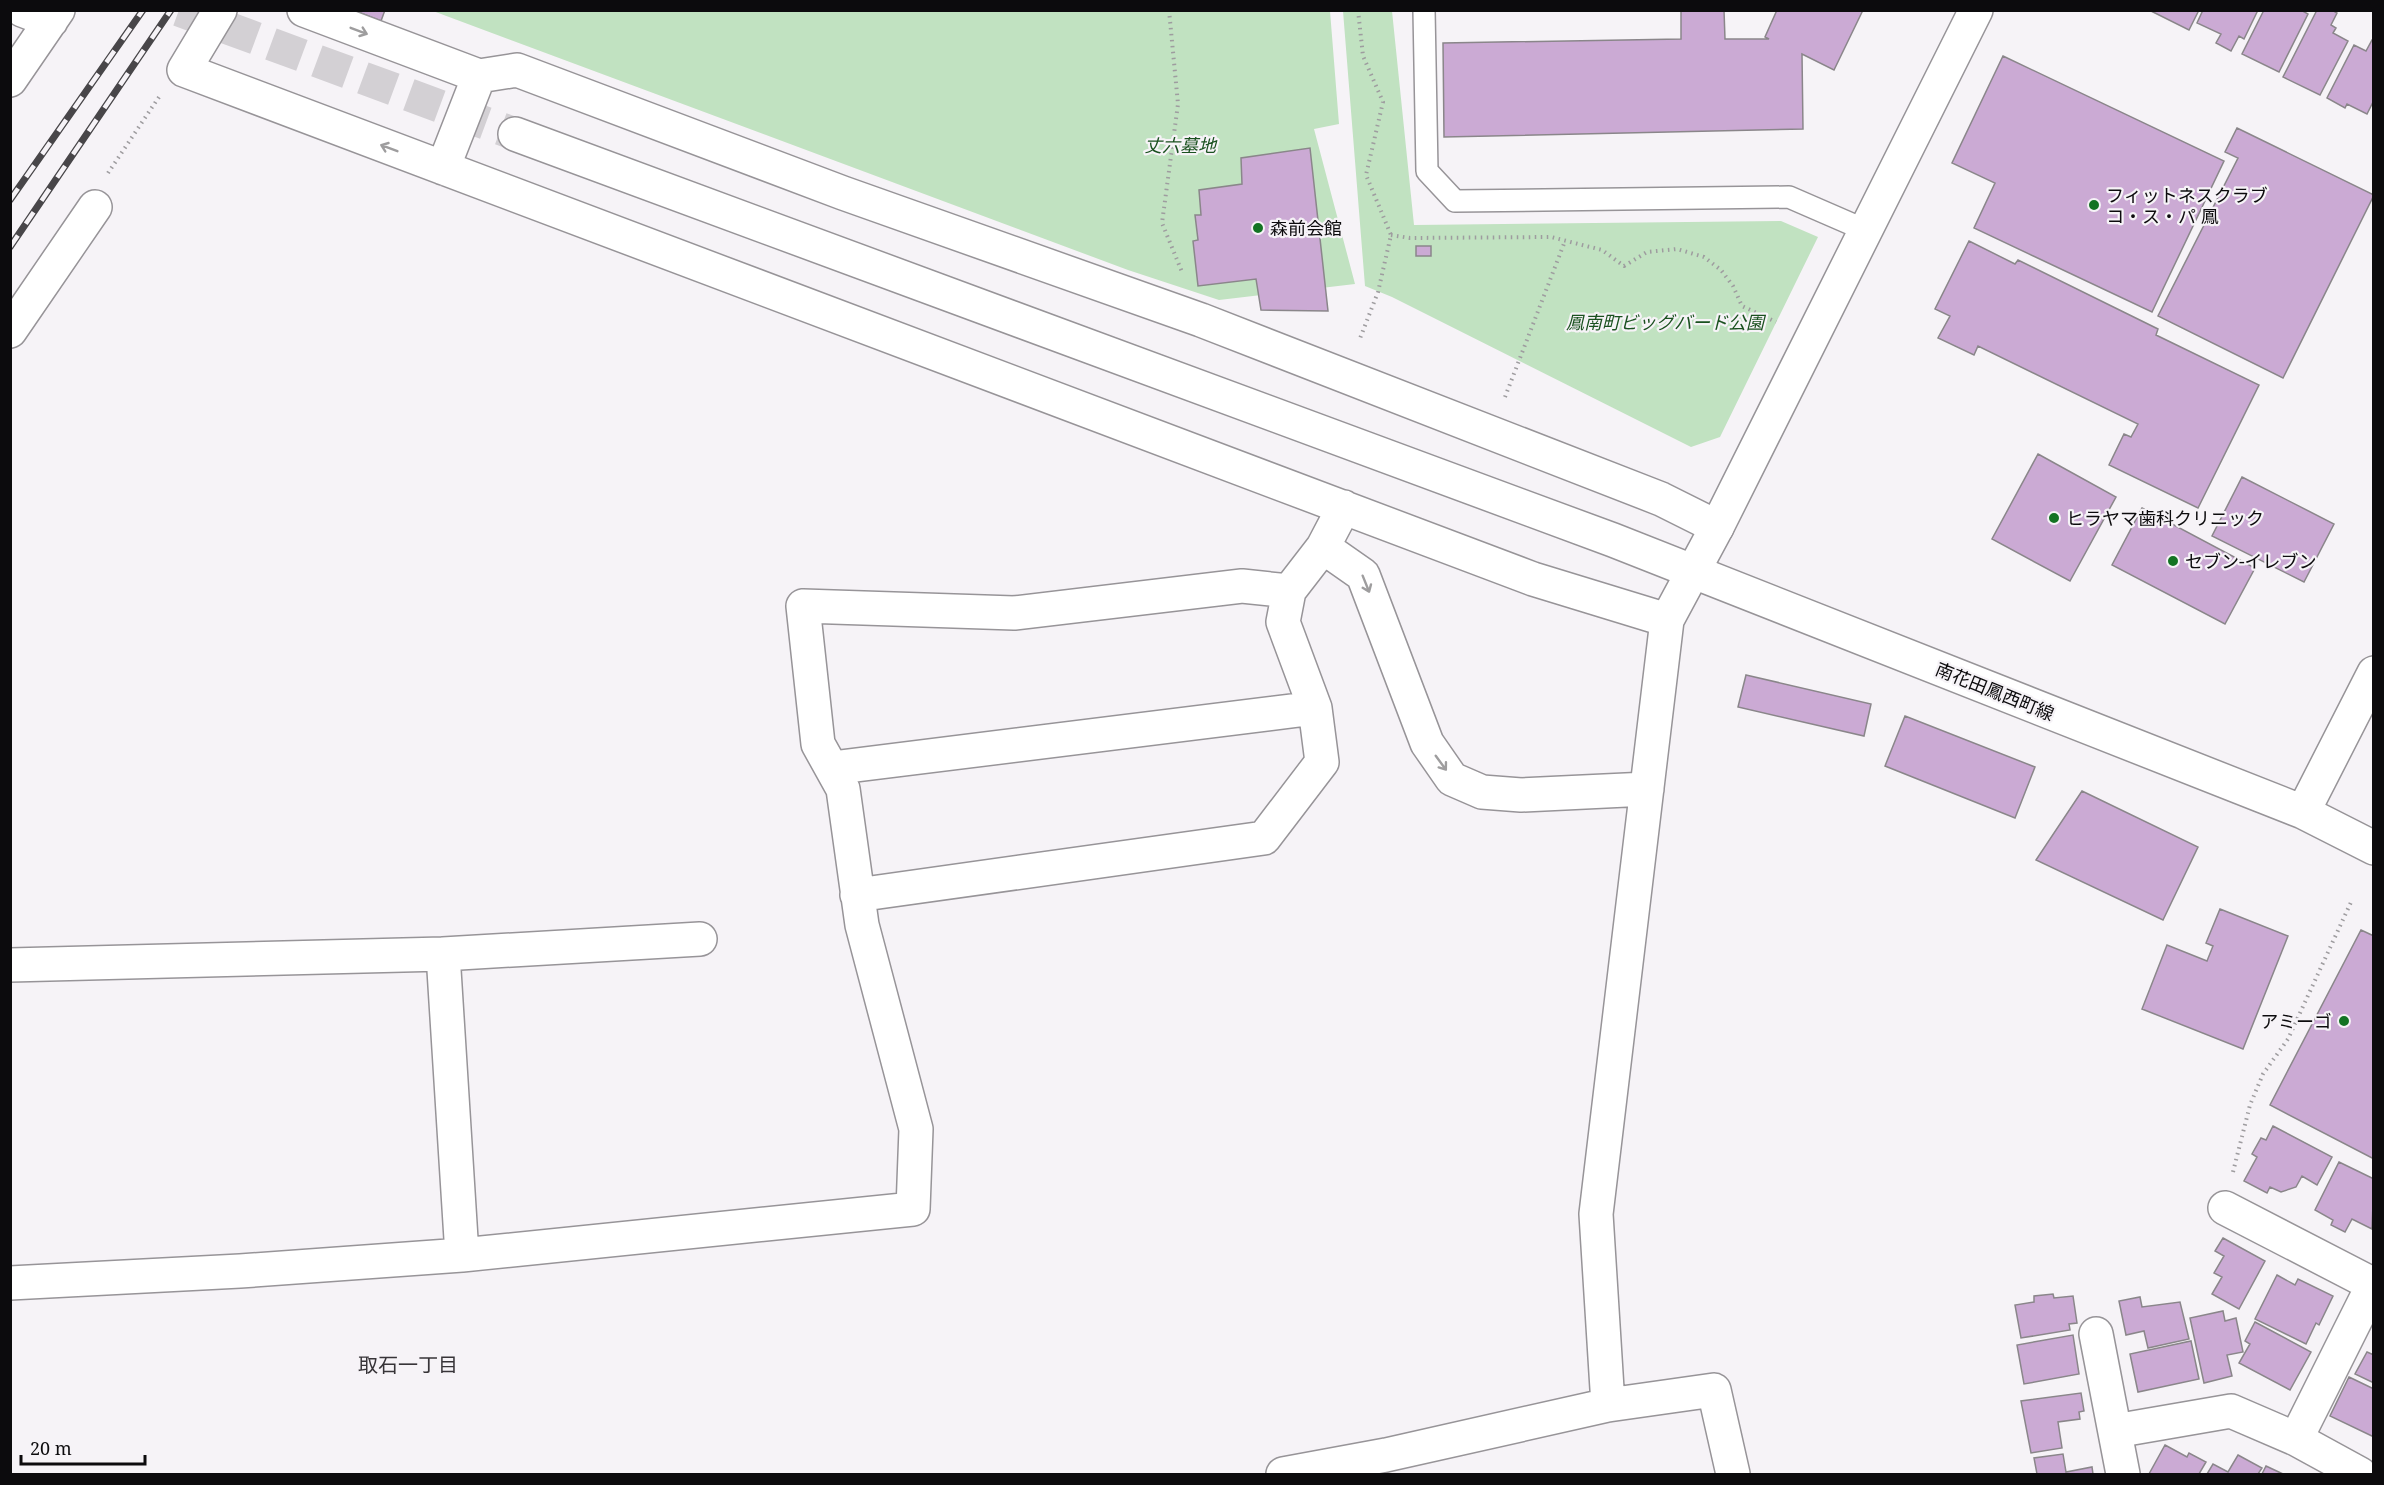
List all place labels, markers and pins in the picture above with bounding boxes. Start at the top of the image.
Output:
place label: フィットネスクラブ コ・ス・パ 鳳 [2106,183,2268,228]
marker: フィットネスクラブ コ・ス・パ 鳳 [2087,198,2101,212]
place label: 森前会館 [1270,216,1342,240]
marker: 森前会館 [1251,221,1265,235]
place label: ヒラヤマ歯科クリニック [2066,506,2264,530]
marker: ヒラヤマ歯科クリニック [2047,511,2061,525]
place label: セブン-イレブン [2185,549,2317,573]
marker: セブン-イレブン [2166,554,2180,568]
place label: アミーゴ [2260,1009,2332,1033]
marker: アミーゴ [2337,1014,2351,1028]

